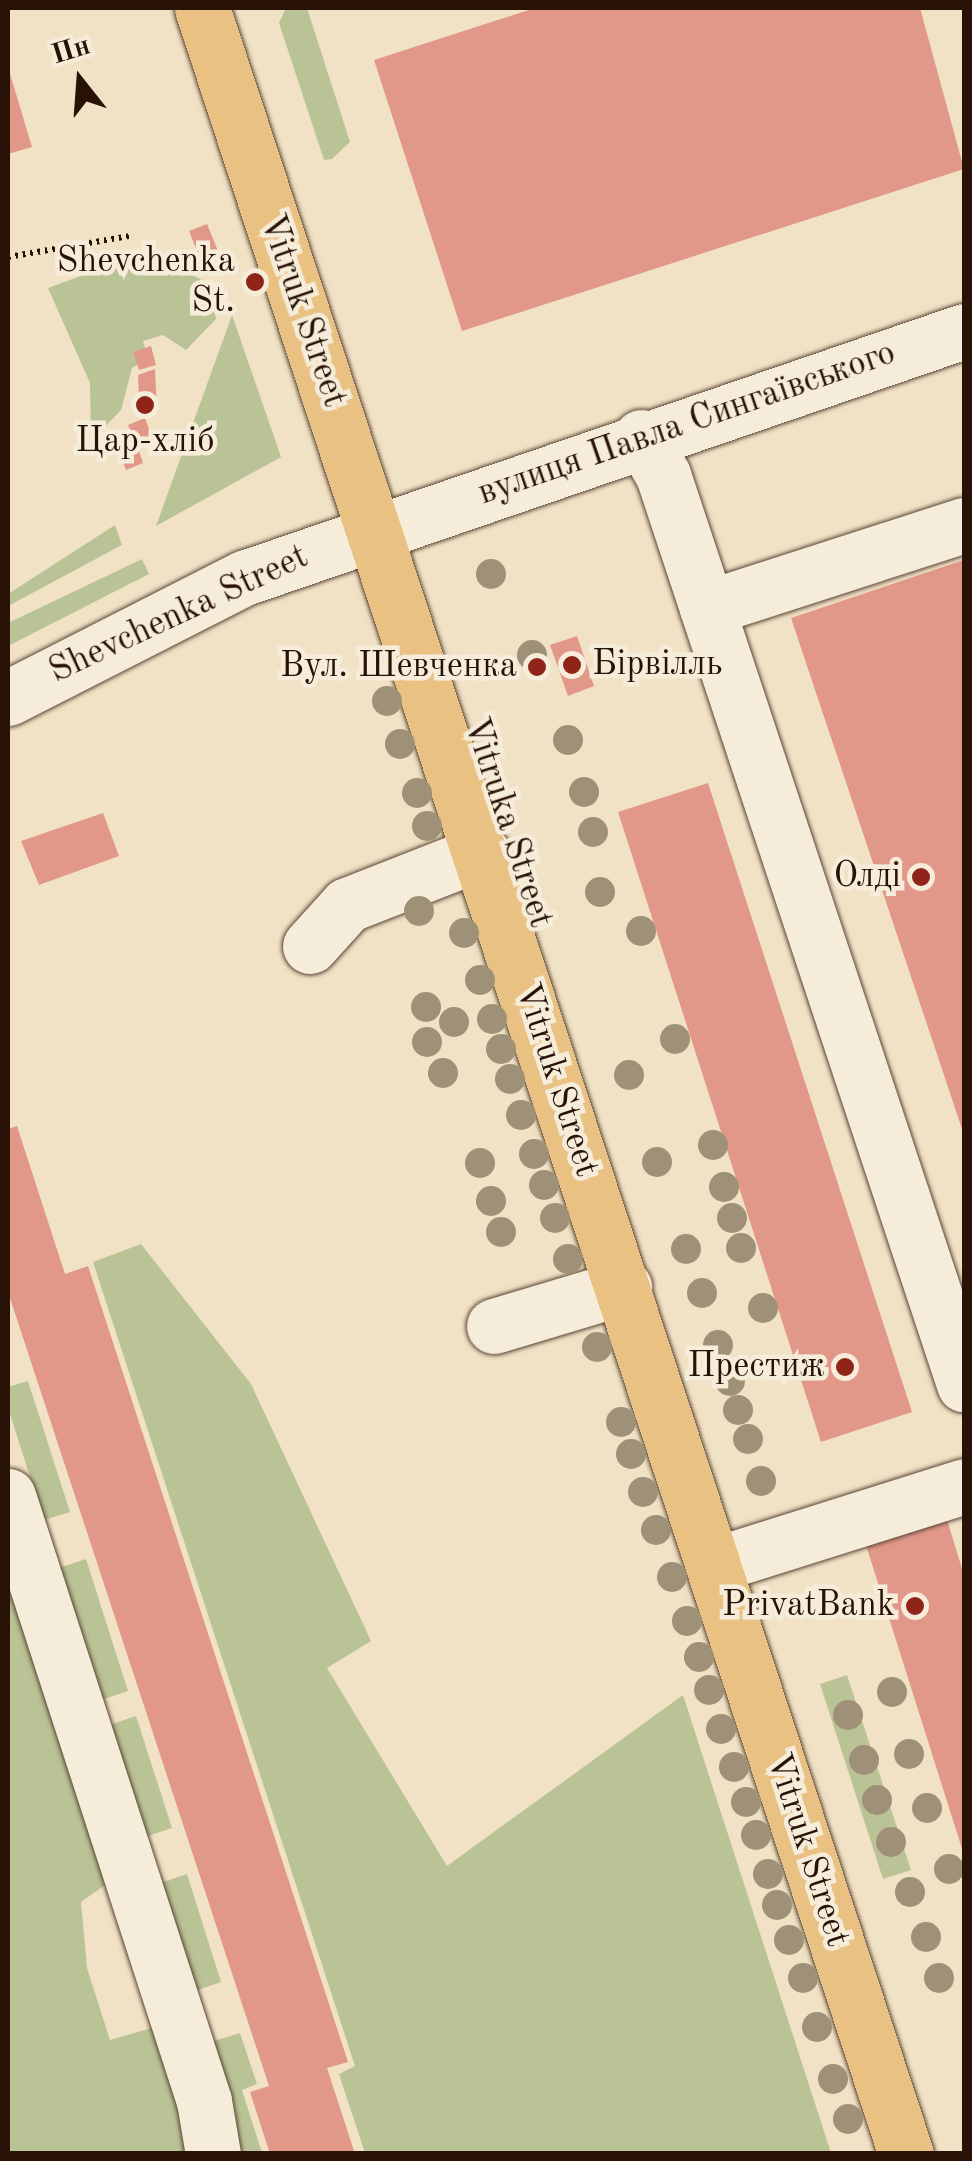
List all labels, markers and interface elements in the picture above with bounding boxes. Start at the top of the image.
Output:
north arrow [30,30,130,130]
text: Пн [49,32,94,70]
street label: Vitruk Street [249,209,355,413]
place label: Shevchenka St. [57,241,235,323]
marker: Shevchenka St. [244,271,266,293]
street label: вулиця Павла Сингаївського [473,333,901,515]
marker: Цар-хліб [134,394,156,416]
place label: Цар-хліб [75,421,215,463]
street label: Shevchenka Street [43,537,315,693]
place label: Бірвілль [592,644,722,686]
place label: Вул. Шевченка [280,646,517,688]
marker: Бірвілль [561,654,583,676]
marker: Вул. Шевченка [526,656,548,678]
street label: Vitruka Street [453,713,561,933]
place label: Олді [834,856,901,898]
marker: Олді [910,866,932,888]
street label: Vitruk Street [505,978,607,1182]
place label: Престиж [687,1346,825,1388]
marker: Престиж [834,1356,856,1378]
place label: PrivatBank [722,1585,895,1627]
marker: PrivatBank [904,1595,926,1617]
street label: Vitruk Street [756,1748,858,1952]

